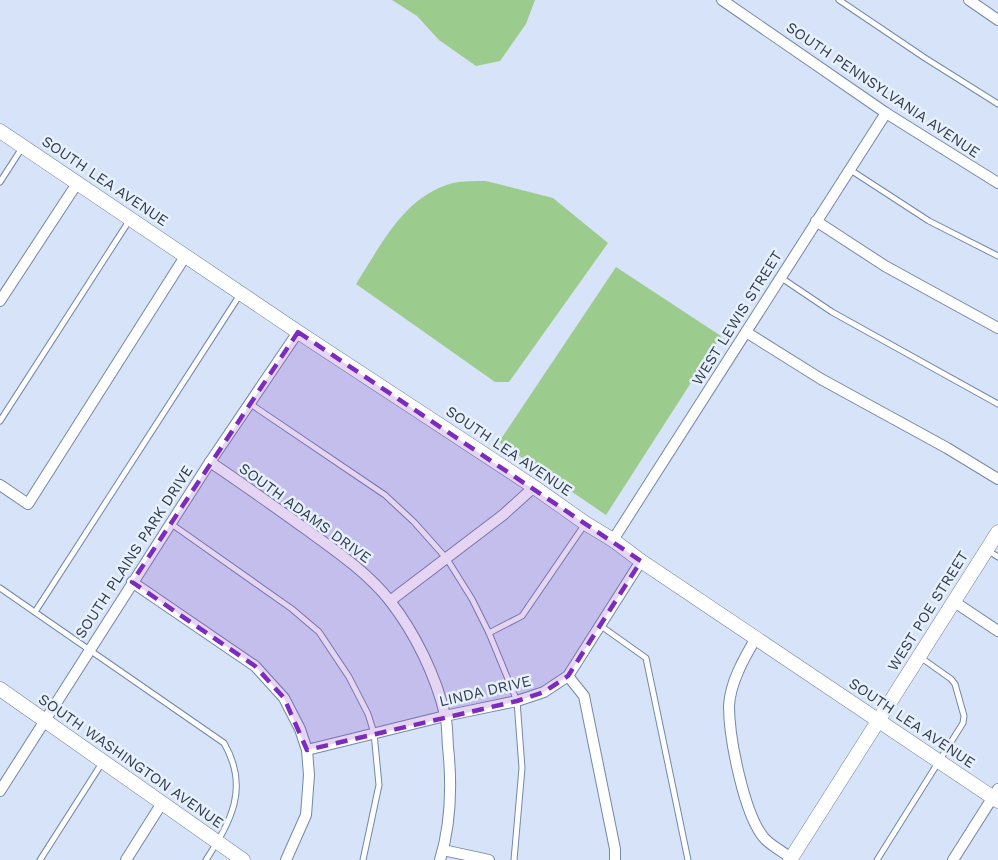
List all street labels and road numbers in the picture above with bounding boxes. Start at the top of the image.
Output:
street label: SOUTH PENNSYLVANIA AVENUE [783,18,983,162]
street label: SOUTH LEA AVENUE [38,132,172,230]
street label: WEST LEWIS STREET [688,247,786,389]
street label: SOUTH LEA AVENUE [442,402,576,500]
street label: SOUTH ADAMS DRIVE [236,459,374,567]
street label: SOUTH PLAINS PARK DRIVE [71,462,197,642]
street label: WEST POE STREET [884,548,972,674]
street label: LINDA DRIVE [437,672,533,710]
street label: SOUTH LEA AVENUE [845,674,979,772]
street label: SOUTH WASHINGTON AVENUE [35,690,227,832]

